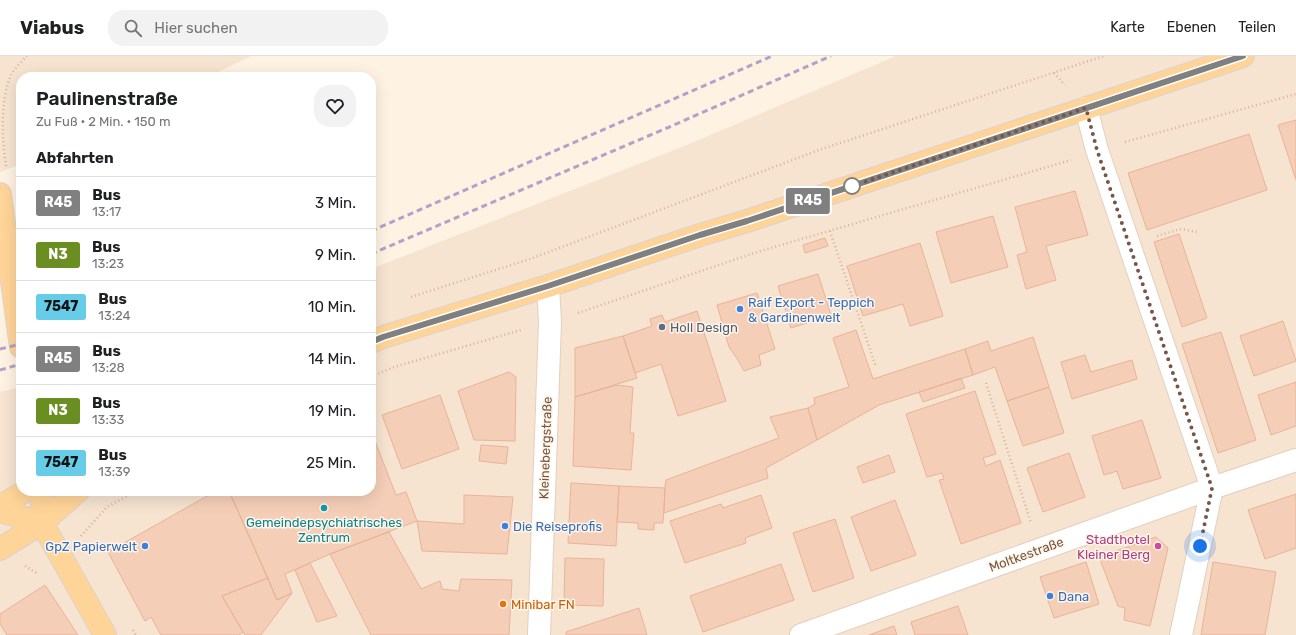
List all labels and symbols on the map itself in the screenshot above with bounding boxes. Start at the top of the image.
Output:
unlabelled marker [843,177,861,195]
line badge: R45 [785,188,831,214]
place label: Raif Export - Teppich & Gardinenwelt [748,295,875,325]
marker: Raif Export - Teppich & Gardinenwelt [735,304,745,314]
place label: Holl Design [670,320,738,336]
marker: Holl Design [657,322,667,332]
street label: Kleinebergstraße [536,396,556,500]
marker: Gemeindepsychiatrisches Zentrum [319,503,329,513]
place label: Gemeindepsychiatrisches Zentrum [246,515,402,545]
place label: Die Reiseprofis [513,519,602,534]
marker: Die Reiseprofis [500,521,510,531]
place label: Stadthotel Kleiner Berg [1077,532,1150,563]
street label: Moltkestraße [987,534,1066,575]
your location [1190,536,1210,556]
place label: GpZ Papierwelt [45,539,137,554]
marker: GpZ Papierwelt [140,541,150,551]
marker: Stadthotel Kleiner Berg [1153,541,1163,551]
place label: Dana [1058,589,1089,604]
marker: Dana [1045,591,1055,601]
place label: Minibar FN [511,597,575,612]
marker: Minibar FN [498,599,508,609]

